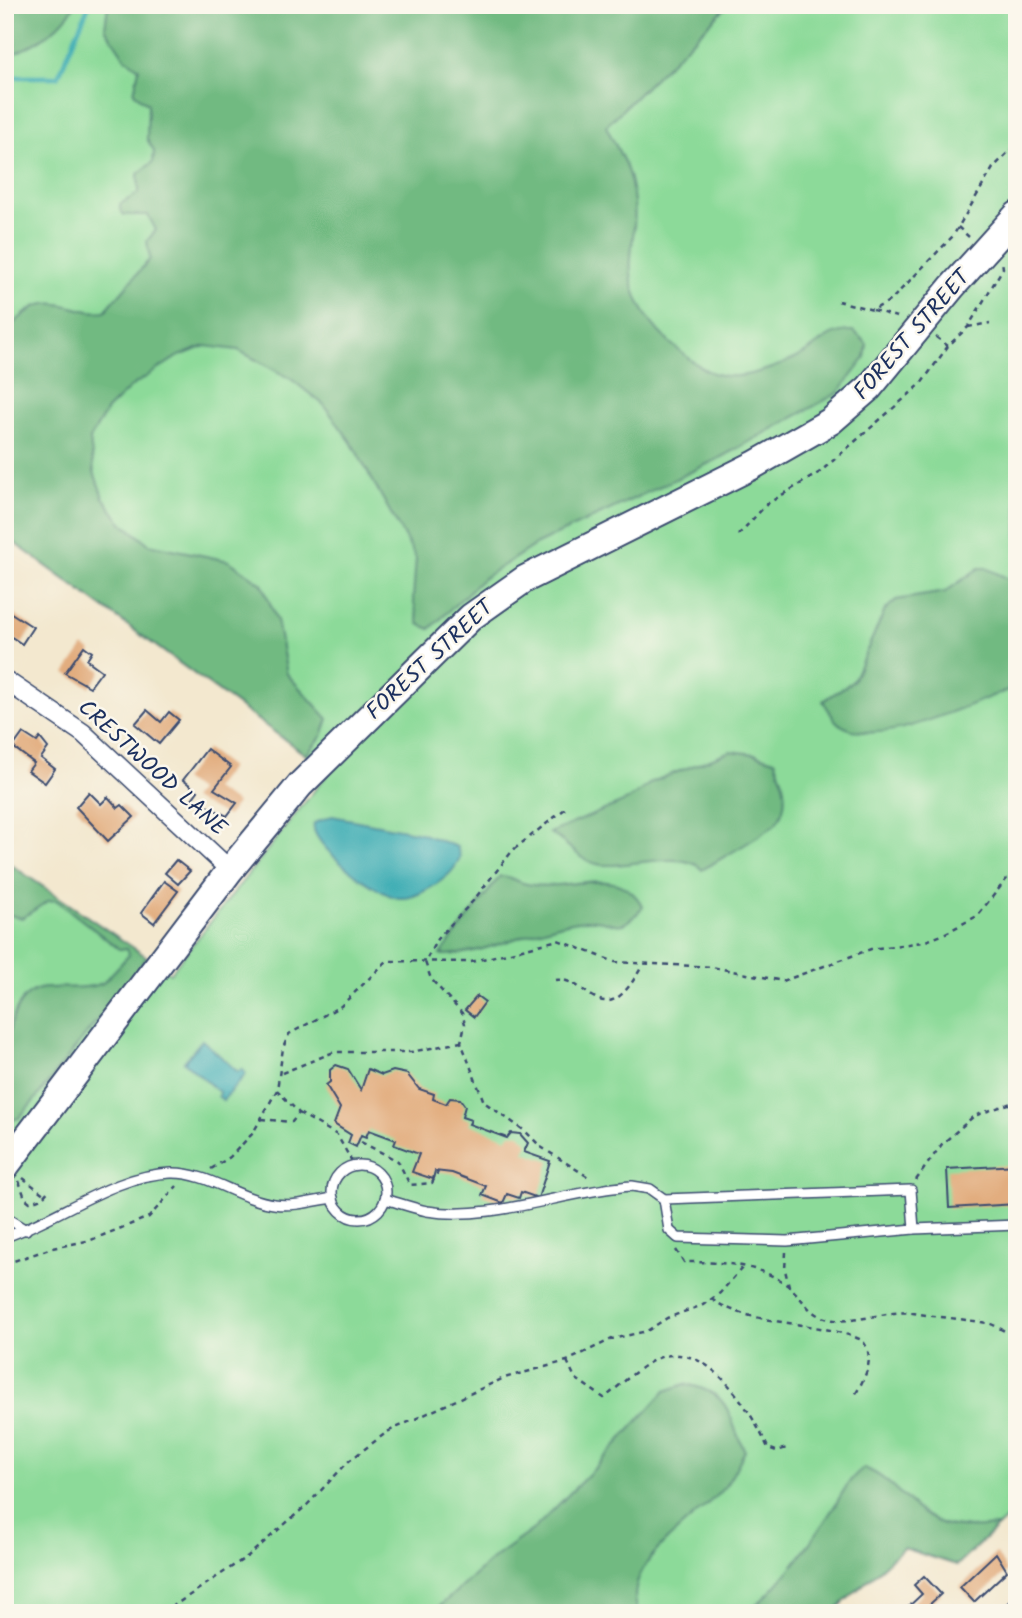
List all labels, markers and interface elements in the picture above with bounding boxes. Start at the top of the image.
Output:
street label: FOREST STREET [845,260,981,409]
street label: FOREST STREET [358,590,504,730]
street label: CRESTWOOD LANE [69,691,235,846]

